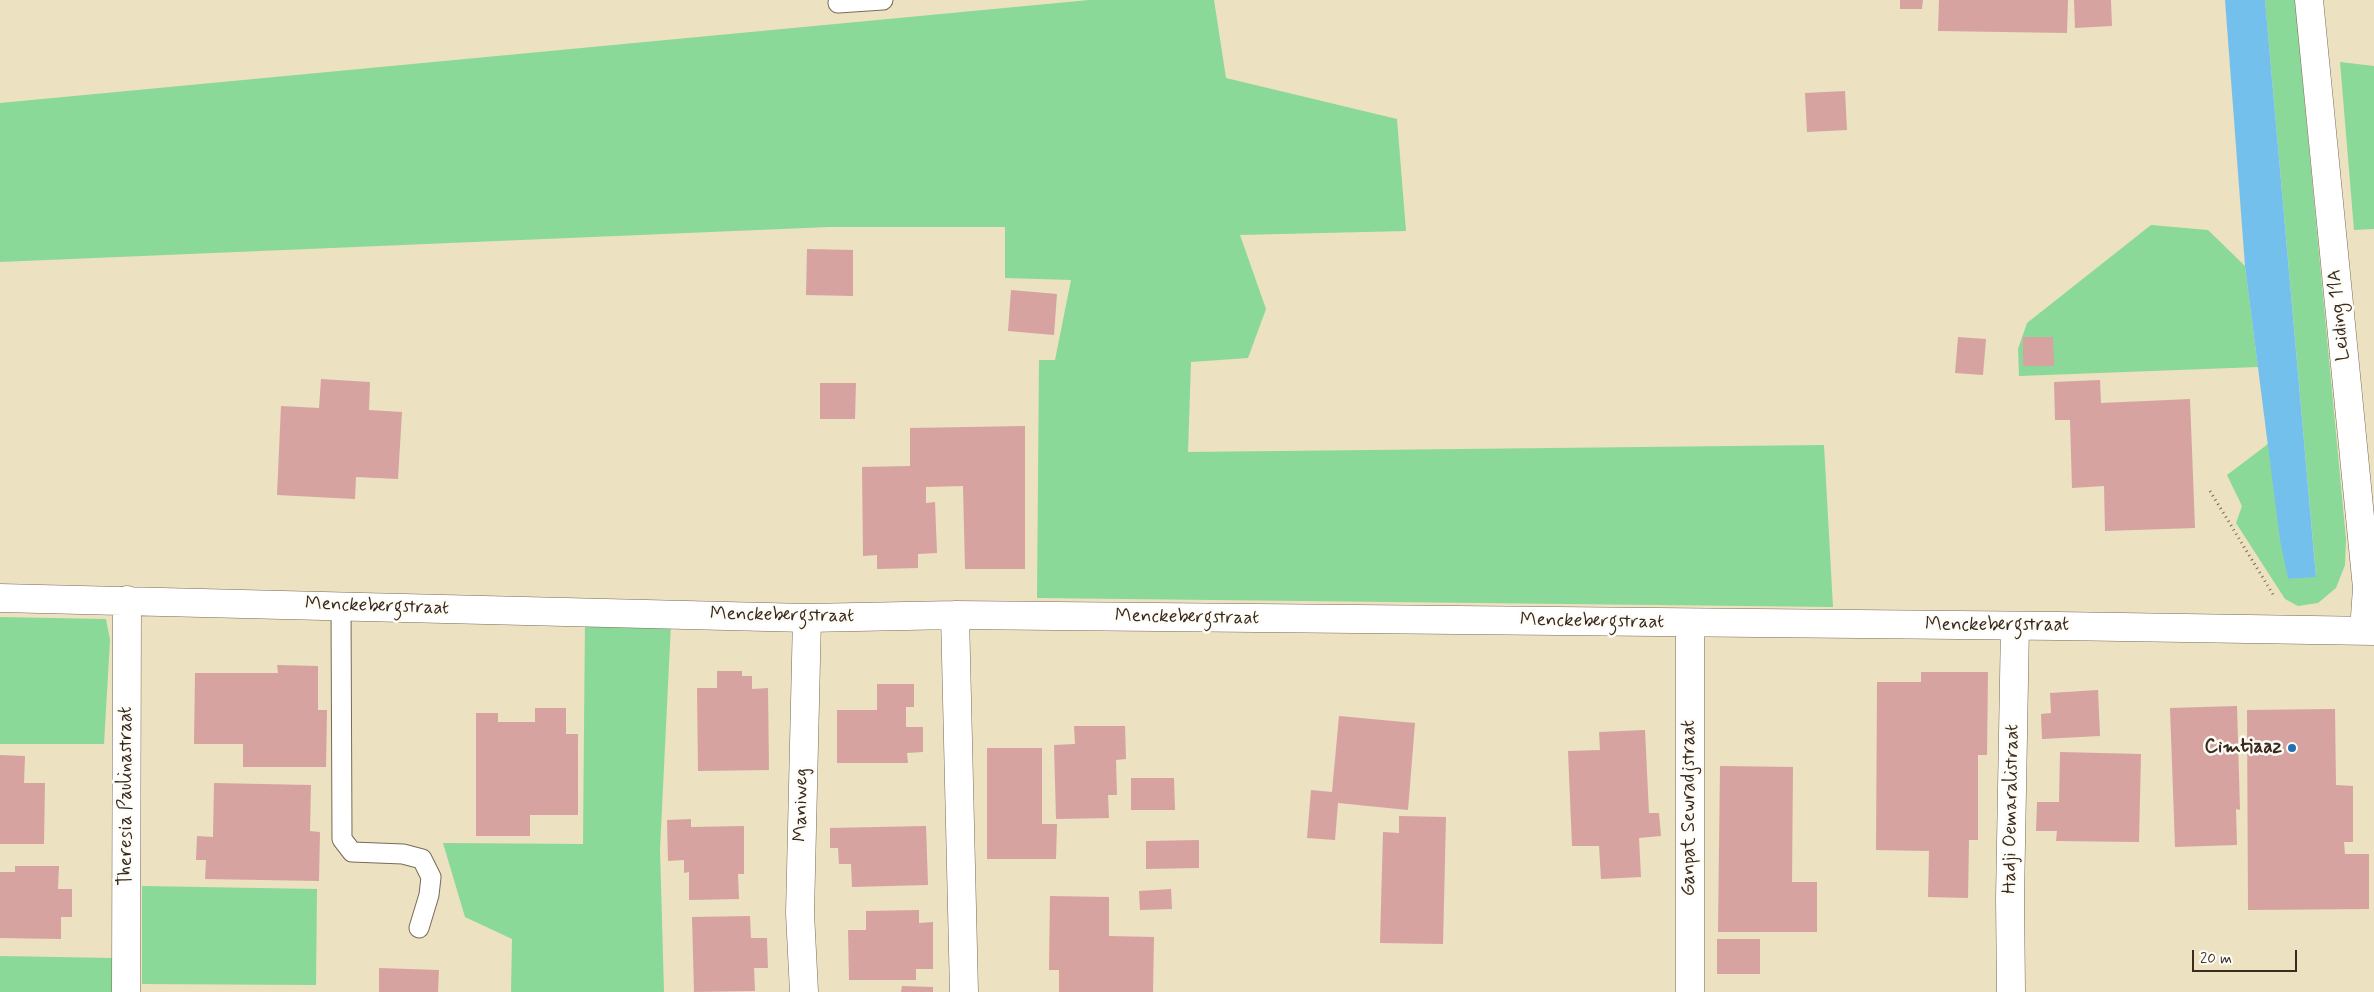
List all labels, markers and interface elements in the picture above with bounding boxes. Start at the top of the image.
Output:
street label: Leiding 11A [2324,268,2356,362]
street label: Menckebergstraat [305,593,449,621]
street label: Menckebergstraat [710,603,854,629]
street label: Menckebergstraat [1115,605,1259,631]
street label: Menckebergstraat [1520,609,1664,635]
street label: Menckebergstraat [1925,615,2069,637]
street label: Theresia Paulinastraat [116,706,138,886]
street label: Ganpat Sewradjstraat [1679,720,1701,896]
street label: Hadji Oemaralistraat [1999,724,2025,894]
place label: Cimtiaaz [2205,737,2282,759]
marker: Cimtiaaz [2286,742,2298,754]
street label: Maniweg [790,768,814,842]
scale bar [2194,940,2299,972]
text: 20 m [2200,949,2232,969]

